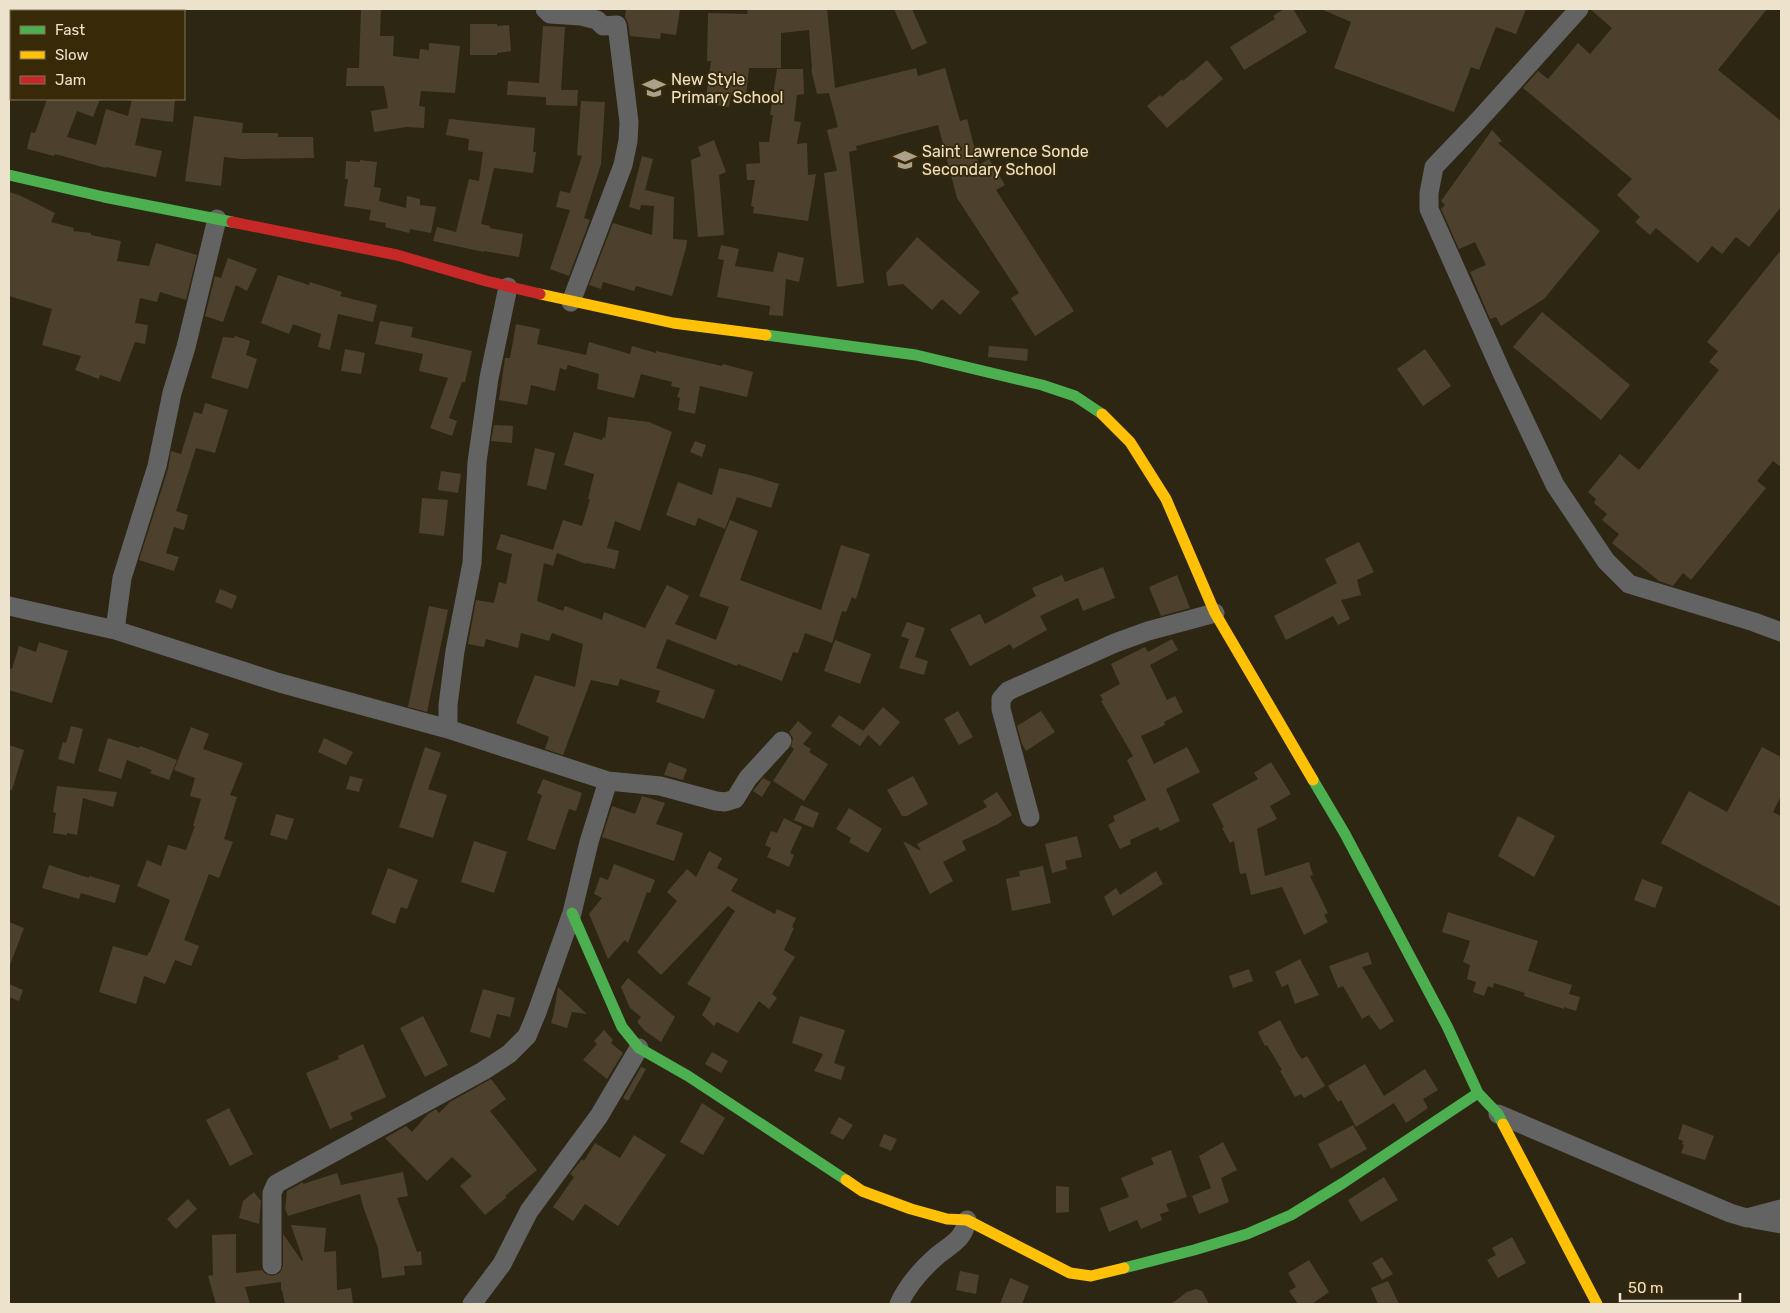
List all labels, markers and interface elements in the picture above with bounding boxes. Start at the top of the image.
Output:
legend [10,10,185,100]
text: Fast [55,21,85,39]
text: Slow [55,46,88,64]
place label: New Style Primary School [671,70,783,107]
text: Jam [55,71,86,89]
school or university icon: New Style Primary School [641,75,667,101]
place label: Saint Lawrence Sonde Secondary School [922,142,1089,179]
school or university icon: Saint Lawrence Sonde Secondary School [892,147,918,173]
scale bar [1620,1270,1740,1302]
text: 50 m [1628,1279,1663,1297]

